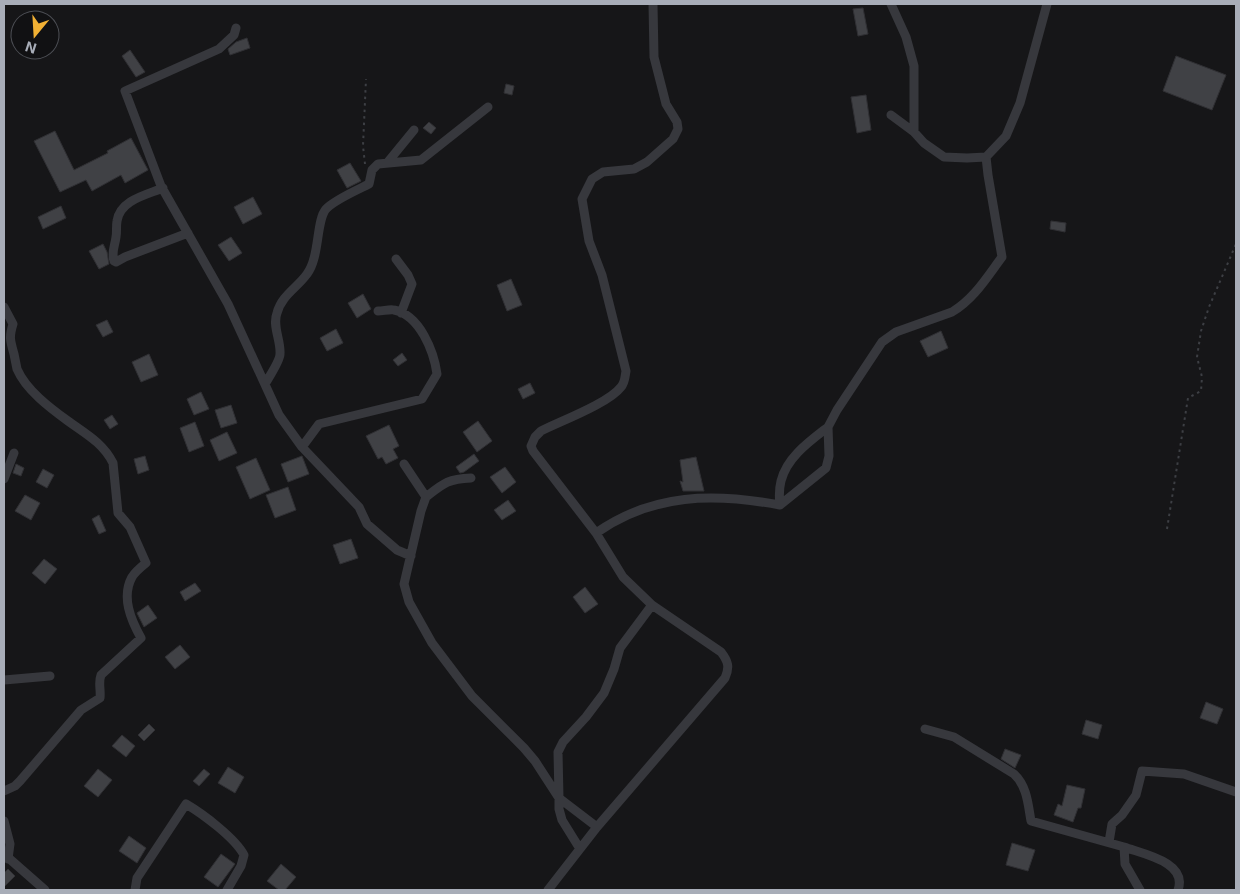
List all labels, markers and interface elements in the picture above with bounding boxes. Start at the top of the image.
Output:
north arrow [10,10,60,60]
text: N [23,38,39,58]

